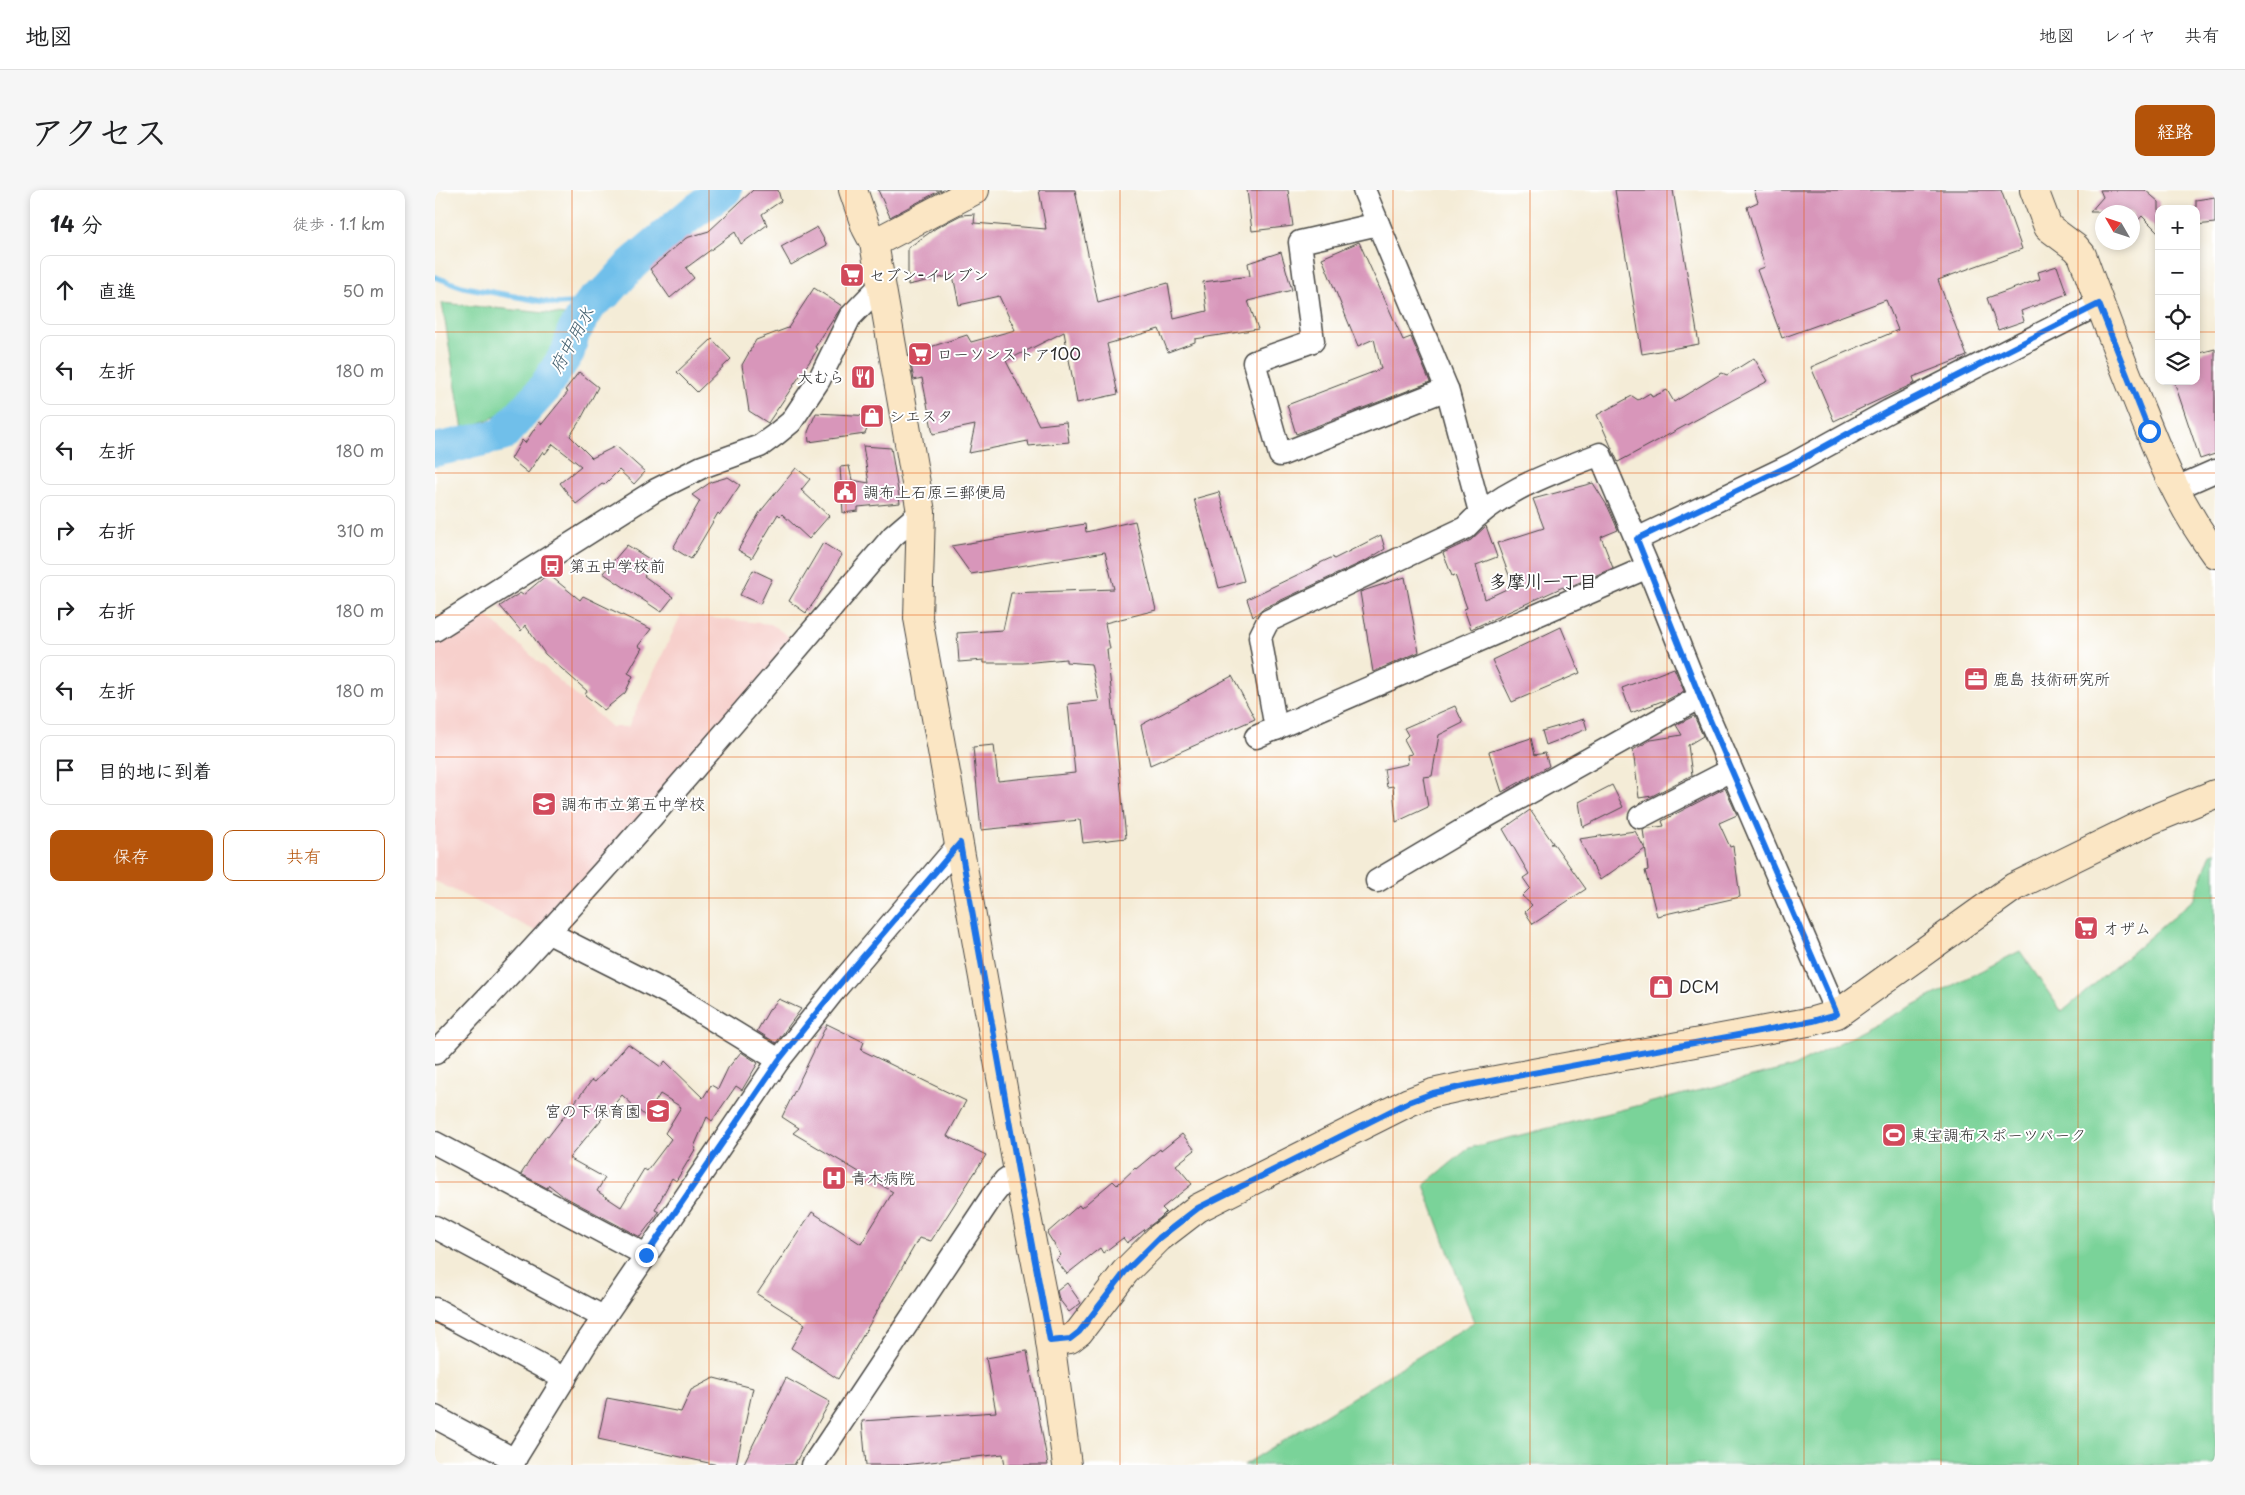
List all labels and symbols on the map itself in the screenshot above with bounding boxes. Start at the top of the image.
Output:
north arrow [2095,205,2140,250]
supermarket icon: セブン-イレブン [839,262,865,288]
place label: セブン-イレブン [869,262,989,286]
water label: 府中用水 [541,301,600,377]
supermarket icon: ローソンストア100 [907,341,933,367]
place label: ローソンストア100 [937,341,1081,365]
place label: 大むら [797,364,845,388]
restaurant icon: 大むら [850,364,876,390]
shop icon: シエスタ [859,403,885,429]
place label: シエスタ [889,403,953,427]
route start [2138,420,2161,443]
public building icon: 調布上石原三郵便局 [832,479,858,505]
place label: 調布上石原三郵便局 [863,479,1007,503]
bus stop icon: 第五中学校前 [539,553,565,579]
place label: 第五中学校前 [569,553,665,577]
district label: 多摩川一丁目 [1489,567,1597,594]
office icon: 鹿島 技術研究所 [1963,666,1989,692]
place label: 鹿島 技術研究所 [1993,666,2110,690]
school or university icon: 調布市立第五中学校 [531,791,557,817]
place label: 調布市立第五中学校 [561,791,705,815]
supermarket icon: オザム [2073,915,2099,941]
place label: オザム [2103,915,2151,939]
shop icon: DCM [1648,974,1674,1000]
place label: DCM [1679,974,1719,998]
place label: 宮の下保育園 [545,1098,641,1122]
school or university icon: 宮の下保育園 [645,1098,671,1124]
sports icon: 東宝調布スポーツパーク [1881,1122,1907,1148]
place label: 東宝調布スポーツパーク [1911,1122,2086,1146]
hospital icon: 青木病院 [821,1165,847,1191]
place label: 青木病院 [851,1165,915,1189]
route end [635,1244,658,1267]

